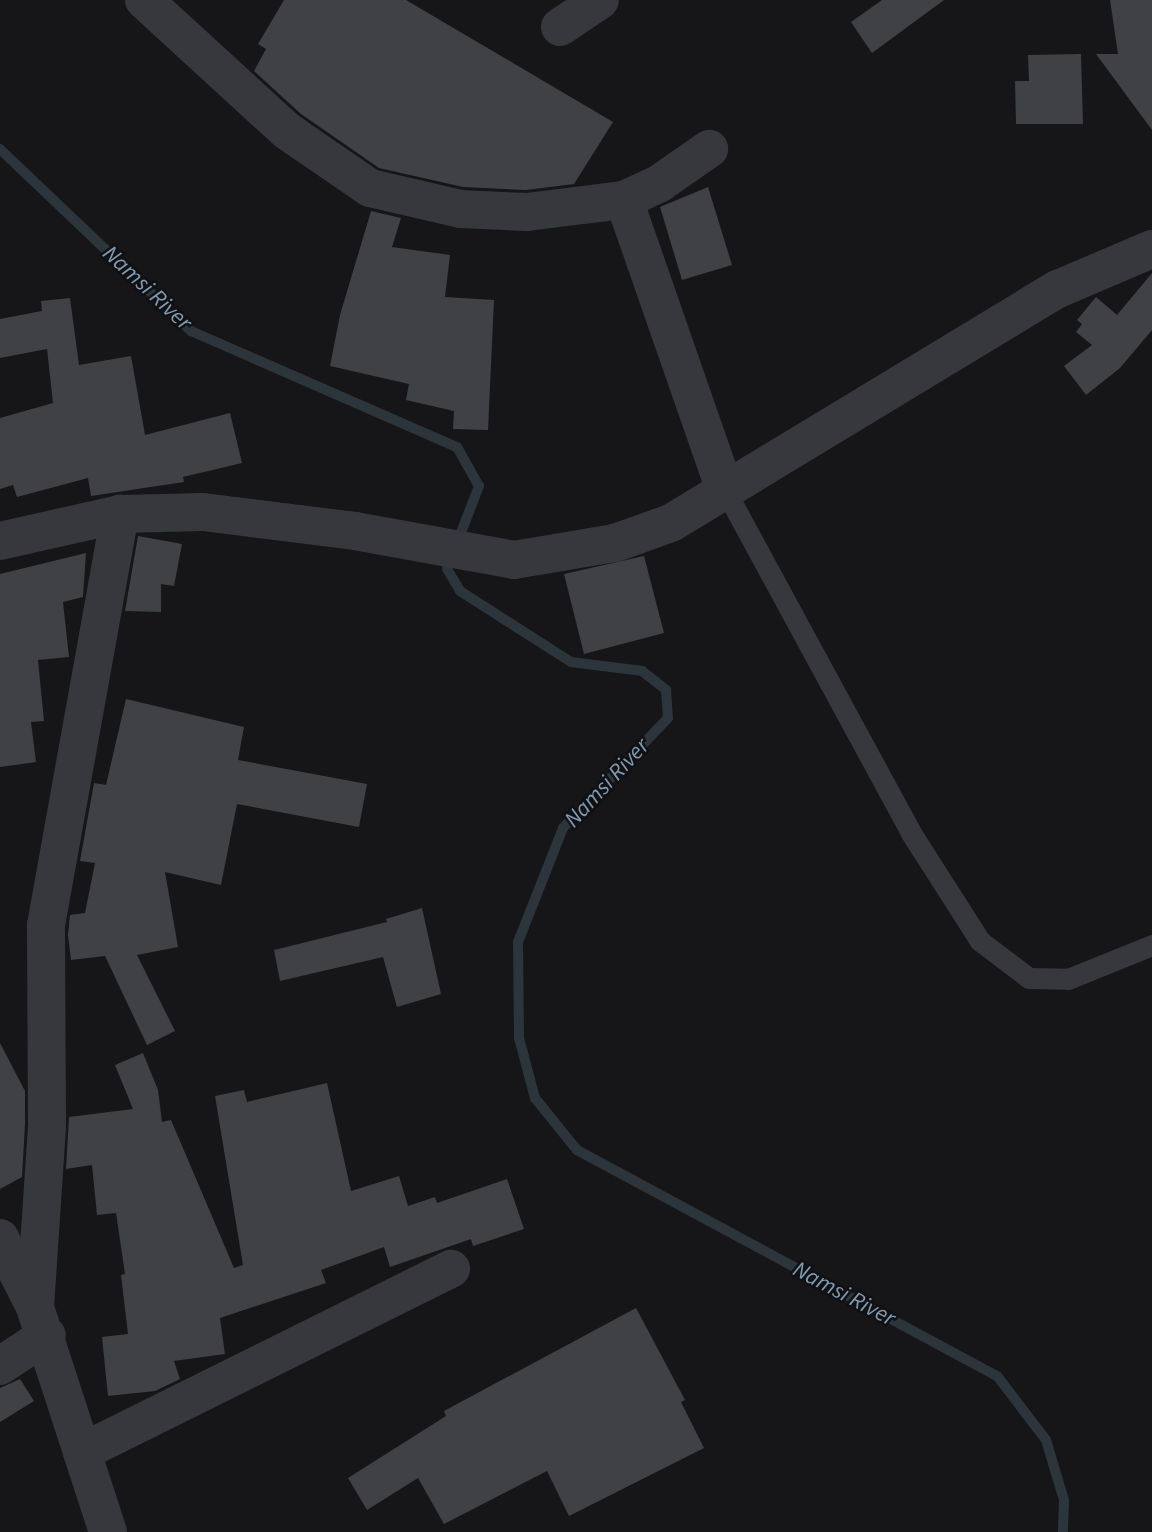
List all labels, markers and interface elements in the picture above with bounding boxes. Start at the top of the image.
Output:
water label: Namsi River [97,240,197,336]
water label: Namsi River [559,733,655,833]
water label: Namsi River [788,1256,900,1332]

